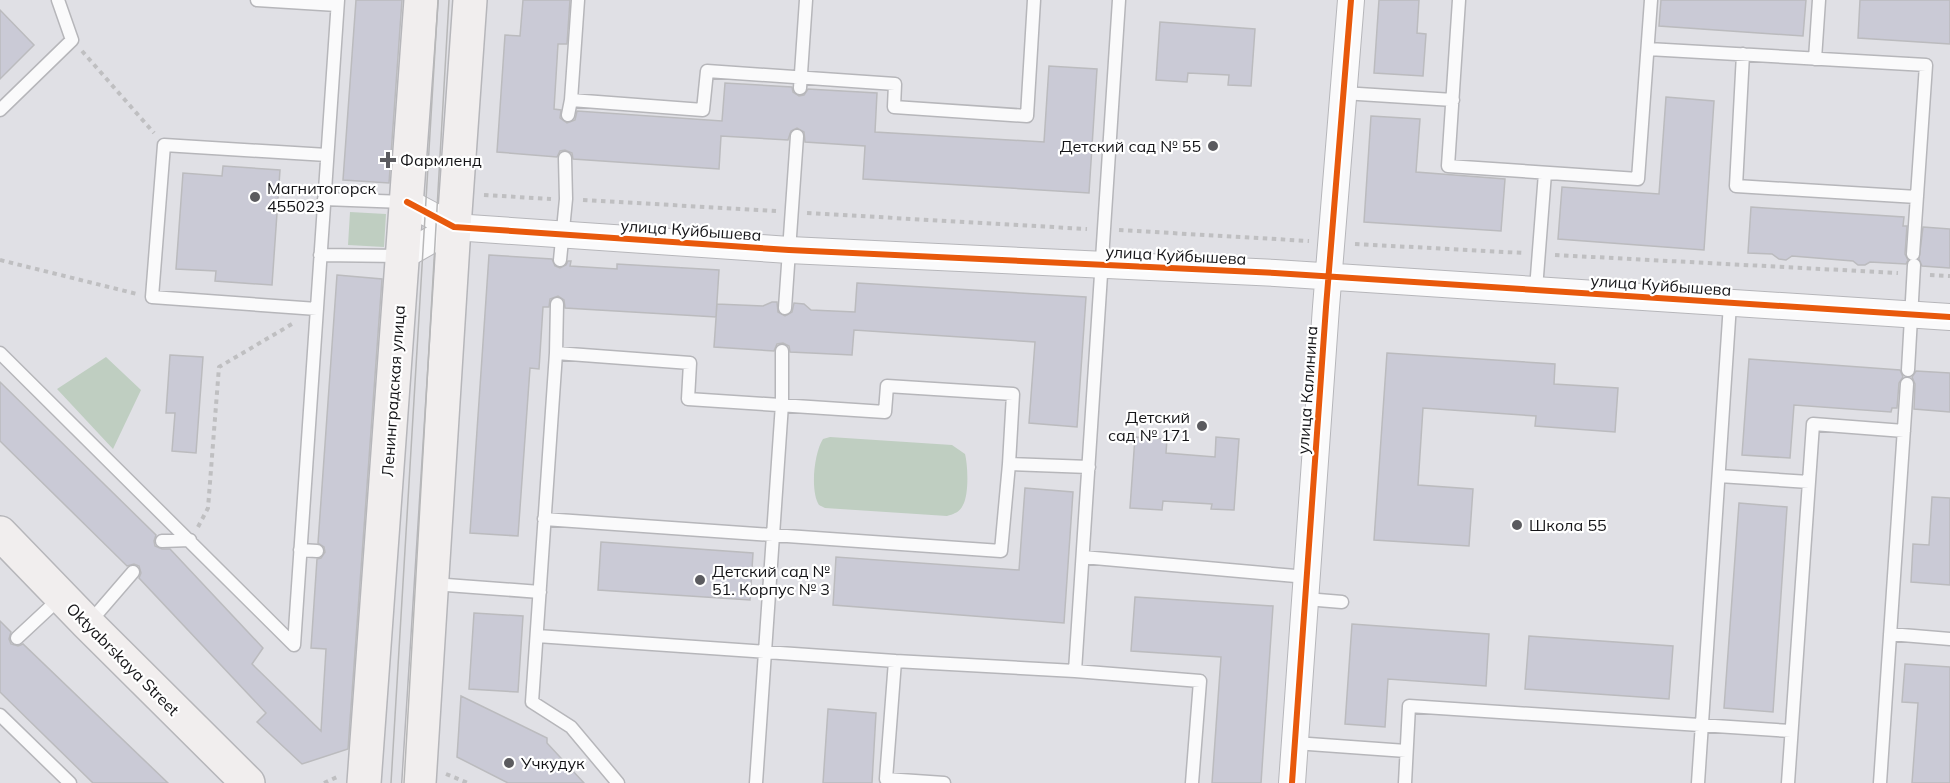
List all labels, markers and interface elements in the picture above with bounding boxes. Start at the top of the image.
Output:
place label: Детский сад № 55 [1060,136,1201,156]
marker: Детский сад № 55 [1206,139,1220,153]
place label: Фармленд [400,150,482,170]
marker: Фармленд [381,153,395,167]
place label: Магнитогорск 455023 [267,178,376,216]
marker: Магнитогорск 455023 [248,190,262,204]
street label: улица Куйбышева [620,215,762,245]
street label: улица Куйбышева [1105,241,1247,269]
street label: улица Куйбышева [1590,270,1732,300]
street label: Ленинградская улица [377,304,409,478]
street label: улица Калинина [1293,325,1321,455]
place label: Детский сад № 171 [1108,407,1190,445]
marker: Детский сад № 171 [1195,419,1209,433]
place label: Школа 55 [1529,515,1607,535]
marker: Школа 55 [1510,518,1524,532]
place label: Детский сад № 51. Корпус № 3 [712,561,831,599]
marker: Детский сад № 51. Корпус № 3 [693,573,707,587]
street label: Oktyabrskaya Street [62,598,184,720]
place label: Учкудук [520,753,585,773]
marker: Учкудук [502,756,516,770]

